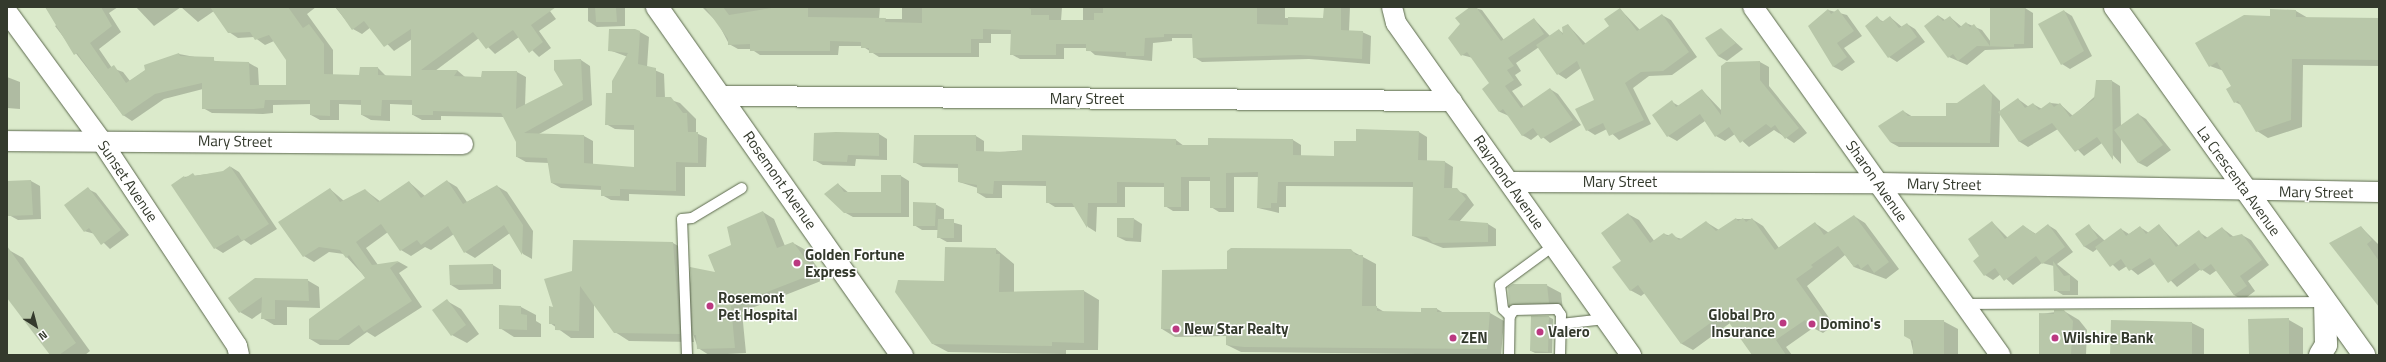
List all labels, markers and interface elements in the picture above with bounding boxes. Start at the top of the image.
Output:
street label: Mary Street [1050,90,1124,108]
street label: La Crescenta Avenue [2193,123,2285,239]
street label: Rosemont Avenue [739,128,821,232]
street label: Mary Street [198,131,272,151]
street label: Raymond Avenue [1470,132,1548,232]
street label: Sunset Avenue [94,137,162,225]
street label: Sharon Avenue [1842,137,1912,225]
street label: Mary Street [1583,173,1657,191]
street label: Mary Street [1907,174,1981,194]
street label: Mary Street [2279,182,2353,202]
place label: Golden Fortune Express [805,245,905,280]
marker: Golden Fortune Express [792,258,802,268]
place label: Rosemont Pet Hospital [718,288,798,323]
marker: Rosemont Pet Hospital [705,301,715,311]
place label: Global Pro Insurance [1708,305,1775,340]
north arrow [16,306,56,346]
place label: Domino's [1820,315,1881,333]
marker: Global Pro Insurance [1778,318,1788,328]
marker: Domino's [1807,319,1817,329]
place label: New Star Realty [1184,320,1288,338]
place label: Valero [1548,323,1590,341]
marker: New Star Realty [1171,324,1181,334]
text: N [35,327,51,344]
marker: Valero [1535,327,1545,337]
place label: ZEN [1461,329,1488,347]
place label: Wilshire Bank [2063,329,2153,347]
marker: ZEN [1448,333,1458,343]
marker: Wilshire Bank [2050,333,2060,343]

